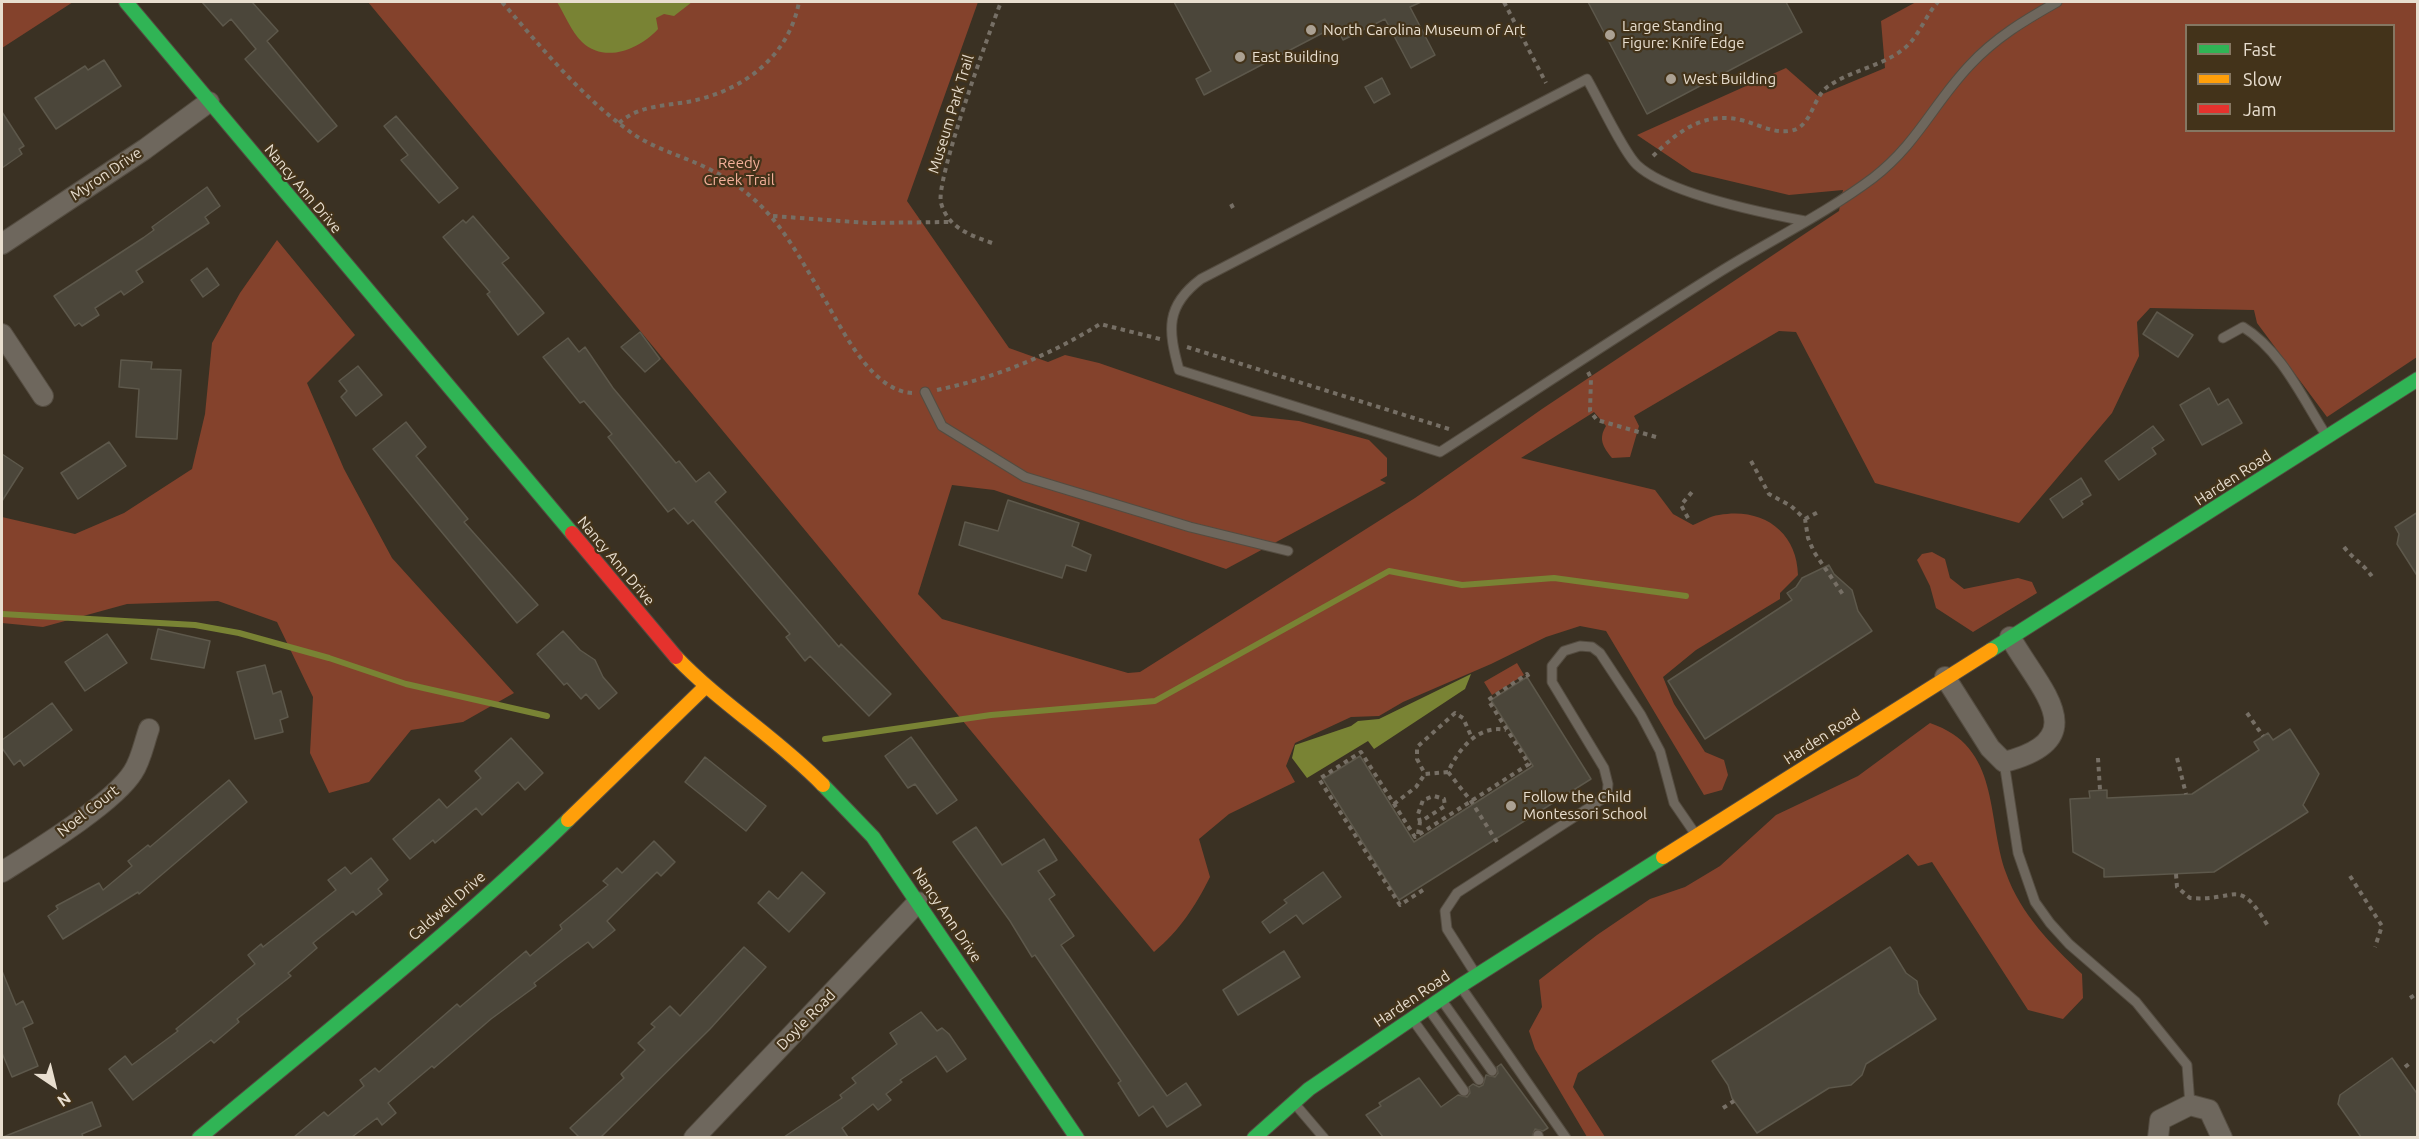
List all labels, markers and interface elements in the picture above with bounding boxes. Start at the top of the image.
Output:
place label: Large Standing Figure: Knife Edge [1622,17,1745,52]
place label: North Carolina Museum of Art [1323,21,1525,39]
marker: North Carolina Museum of Art [1304,23,1318,37]
legend [2185,24,2395,132]
marker: Large Standing Figure: Knife Edge [1603,28,1617,42]
text: Fast [2243,39,2276,59]
place label: East Building [1252,48,1339,66]
marker: East Building [1233,50,1247,64]
street label: Museum Park Trail [924,52,978,176]
text: Slow [2243,69,2282,89]
place label: West Building [1683,70,1776,88]
marker: West Building [1664,72,1678,86]
text: Jam [2243,99,2277,119]
street label: Nancy Ann Drive [261,141,345,237]
street label: Myron Drive [67,144,145,204]
park label: Reedy Creek Trail [703,154,775,189]
street label: Harden Road [2191,447,2275,509]
street label: Nancy Ann Drive [574,513,658,609]
street label: Harden Road [1780,706,1864,768]
street label: Noel Court [54,781,122,841]
place label: Follow the Child Montessori School [1523,788,1647,823]
marker: Follow the Child Montessori School [1504,799,1518,813]
street label: Nancy Ann Drive [909,864,985,966]
street label: Caldwell Drive [405,868,489,944]
street label: Harden Road [1371,967,1453,1031]
street label: Doyle Road [773,986,839,1054]
north arrow [24,1055,84,1115]
text: N [54,1089,74,1111]

